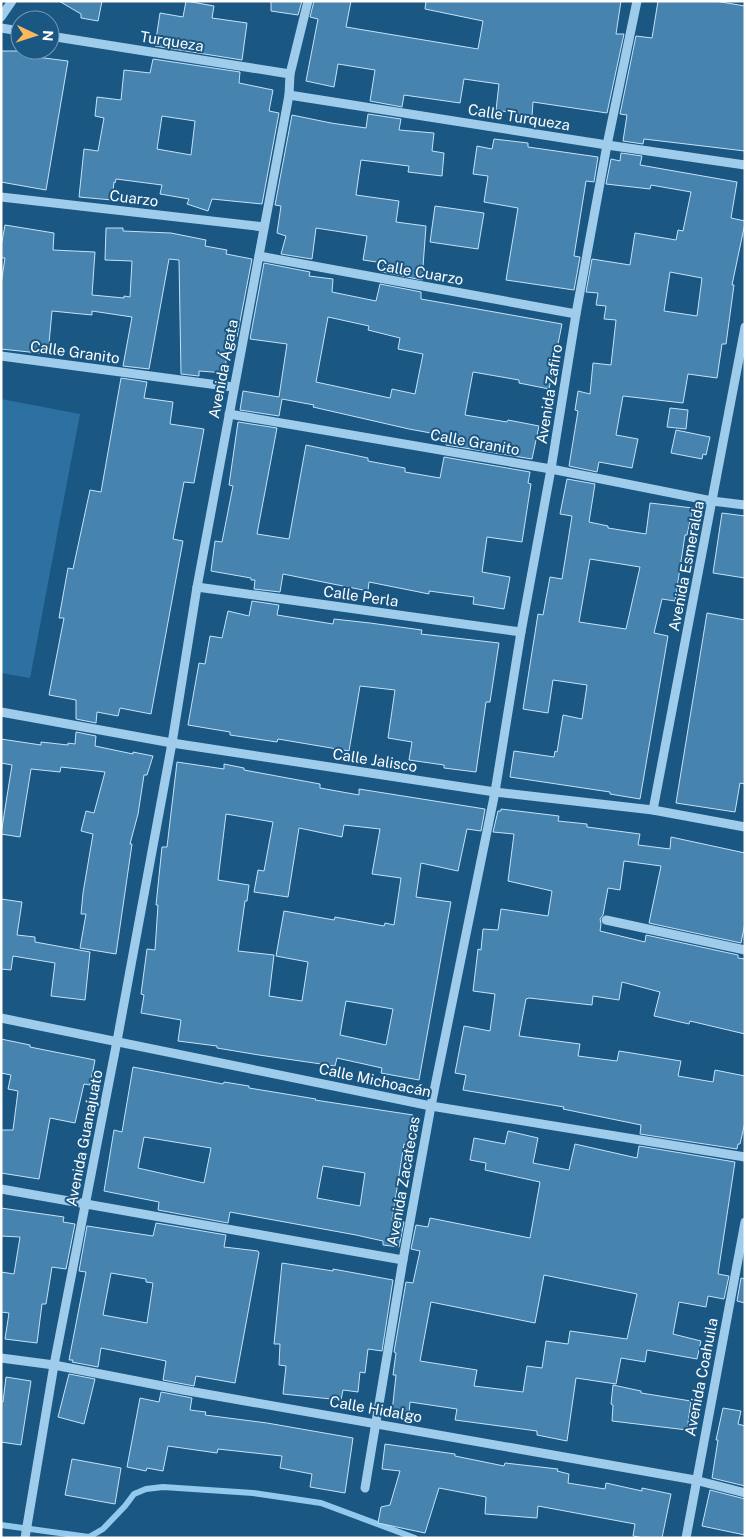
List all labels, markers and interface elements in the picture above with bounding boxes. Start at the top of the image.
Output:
north arrow [10,10,60,60]
street label: Turqueza [139,28,205,54]
text: N [40,30,56,42]
street label: Calle Turqueza [467,101,571,133]
street label: Cuarzo [109,187,159,209]
street label: Calle Cuarzo [375,256,465,288]
street label: Avenida Ágata [205,318,241,420]
street label: Calle Granito [29,337,121,367]
street label: Avenida Zafiro [533,343,565,445]
street label: Calle Granito [429,426,521,458]
street label: Avenida Esmeralda [665,499,707,633]
street label: Calle Perla [322,582,400,610]
street label: Calle Jalisco [331,745,419,775]
street label: Calle Michoacán [317,1060,433,1100]
street label: Avenida Guanajuato [62,1068,106,1208]
street label: Avenida Zacatecas [383,1115,423,1247]
street label: Avenida Coahuila [681,1317,721,1437]
street label: Calle Hidalgo [328,1392,424,1426]

